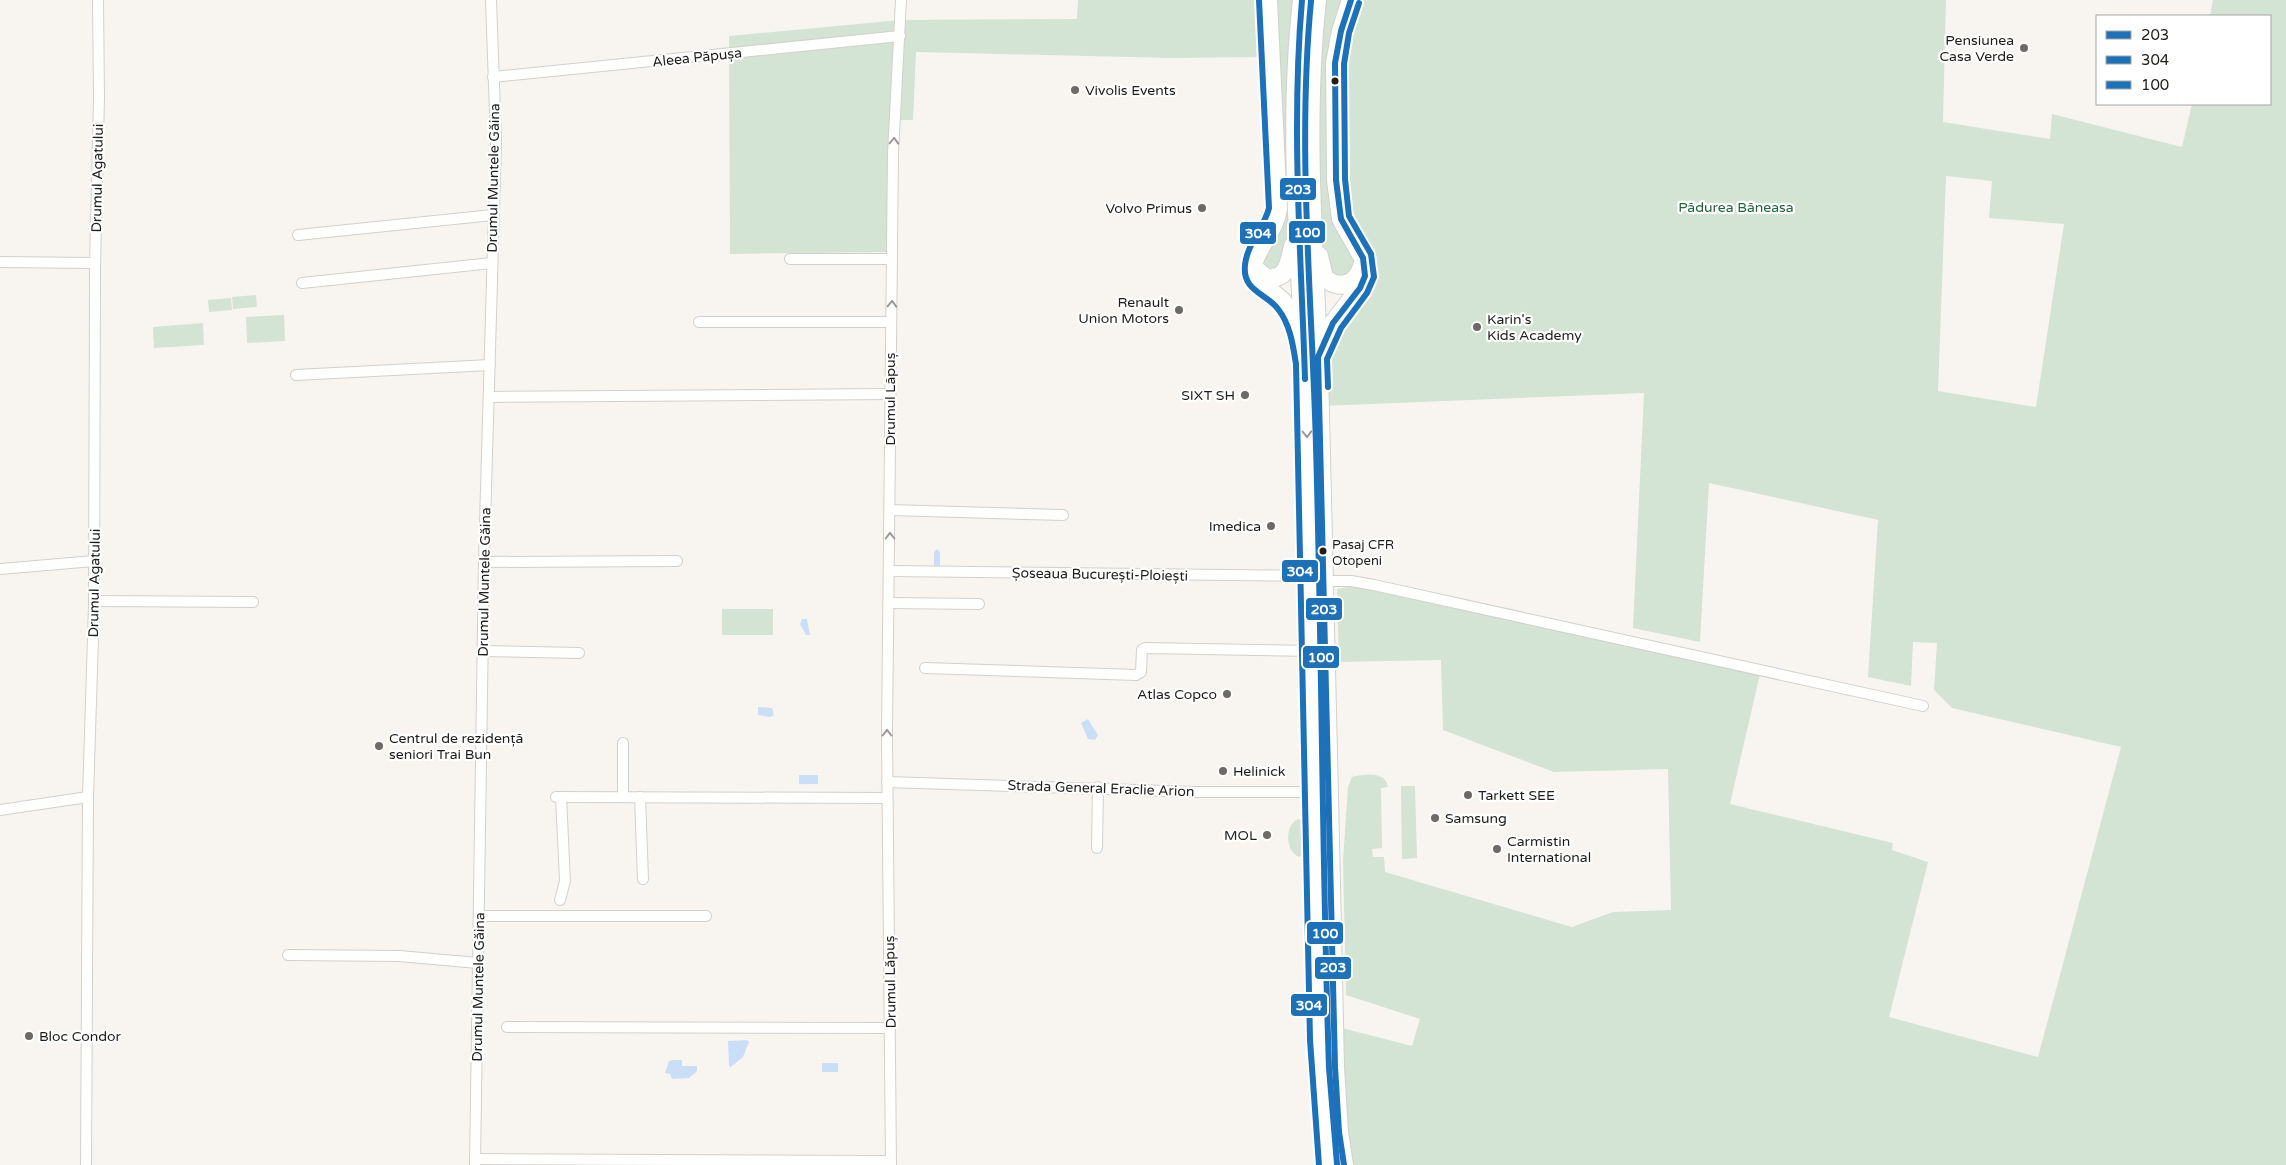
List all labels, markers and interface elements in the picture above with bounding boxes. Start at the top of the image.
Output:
legend [2096,15,2271,105]
text: 203 [2141,26,2169,44]
place label: Pensiunea Casa Verde [1939,32,2014,65]
marker: Pensiunea Casa Verde [2018,42,2030,54]
street label: Aleea Păpușa [651,44,743,71]
text: 304 [2141,51,2169,69]
unlabelled marker [1330,76,1340,86]
text: 100 [2141,76,2169,94]
place label: Vivolis Events [1085,82,1176,99]
marker: Vivolis Events [1069,84,1081,96]
street label: Drumul Muntele Găina [484,103,503,253]
street label: Drumul Agatului [88,123,107,233]
one-way arrow [888,137,899,145]
line badge: 203 [1279,177,1317,201]
text: 203 [1285,181,1311,198]
park label: Pădurea Băneasa [1678,199,1794,216]
place label: Volvo Primus [1105,200,1192,217]
marker: Volvo Primus [1196,202,1208,214]
line badge: 100 [1288,220,1326,244]
line badge: 304 [1239,221,1277,245]
text: 100 [1294,224,1320,241]
text: 304 [1245,225,1271,242]
place label: Renault Union Motors [1078,294,1170,327]
one-way arrow [886,299,897,307]
marker: Renault Union Motors [1173,304,1185,316]
place label: Karin's Kids Academy [1487,311,1582,344]
marker: Karin's Kids Academy [1471,321,1483,333]
street label: Drumul Lăpuș [882,352,899,445]
place label: SIXT SH [1181,387,1235,404]
marker: SIXT SH [1239,389,1251,401]
one-way arrow [1302,431,1312,439]
street label: Drumul Muntele Găina [475,507,494,657]
place label: Imedica [1209,518,1261,535]
marker: Imedica [1265,520,1277,532]
street label: Drumul Agatului [85,528,104,638]
one-way arrow [885,532,895,540]
place label: Pasaj CFR Otopeni [1332,537,1394,569]
marker: Pasaj CFR Otopeni [1318,546,1328,556]
line badge: 304 [1281,559,1319,583]
text: 304 [1287,563,1313,580]
street label: Șoseaua București-Ploiești [1012,564,1188,585]
line badge: 203 [1305,597,1343,621]
text: 203 [1311,601,1337,618]
line badge: 100 [1302,645,1340,669]
text: 100 [1308,649,1334,666]
place label: Atlas Copco [1137,686,1217,703]
marker: Atlas Copco [1221,688,1233,700]
one-way arrow [882,729,892,737]
place label: Centrul de rezidență seniori Trai Bun [389,730,523,763]
marker: Centrul de rezidență seniori Trai Bun [373,740,385,752]
place label: Helinick [1233,763,1286,780]
marker: Helinick [1217,765,1229,777]
street label: Strada General Eraclie Arion [1007,777,1195,800]
place label: Tarkett SEE [1478,787,1555,804]
marker: Tarkett SEE [1462,789,1474,801]
place label: Samsung [1445,810,1507,827]
marker: Samsung [1429,812,1441,824]
place label: MOL [1224,827,1257,844]
marker: MOL [1261,829,1273,841]
place label: Carmistin International [1507,833,1591,866]
marker: Carmistin International [1491,843,1503,855]
street label: Drumul Muntele Găina [469,912,488,1062]
line badge: 100 [1306,921,1344,945]
text: 100 [1312,925,1338,942]
street label: Drumul Lăpuș [881,935,900,1029]
line badge: 203 [1314,956,1352,980]
text: 203 [1320,959,1346,976]
line badge: 304 [1290,993,1328,1017]
text: 304 [1296,997,1322,1014]
place label: Bloc Condor [39,1028,122,1045]
marker: Bloc Condor [23,1030,35,1042]

